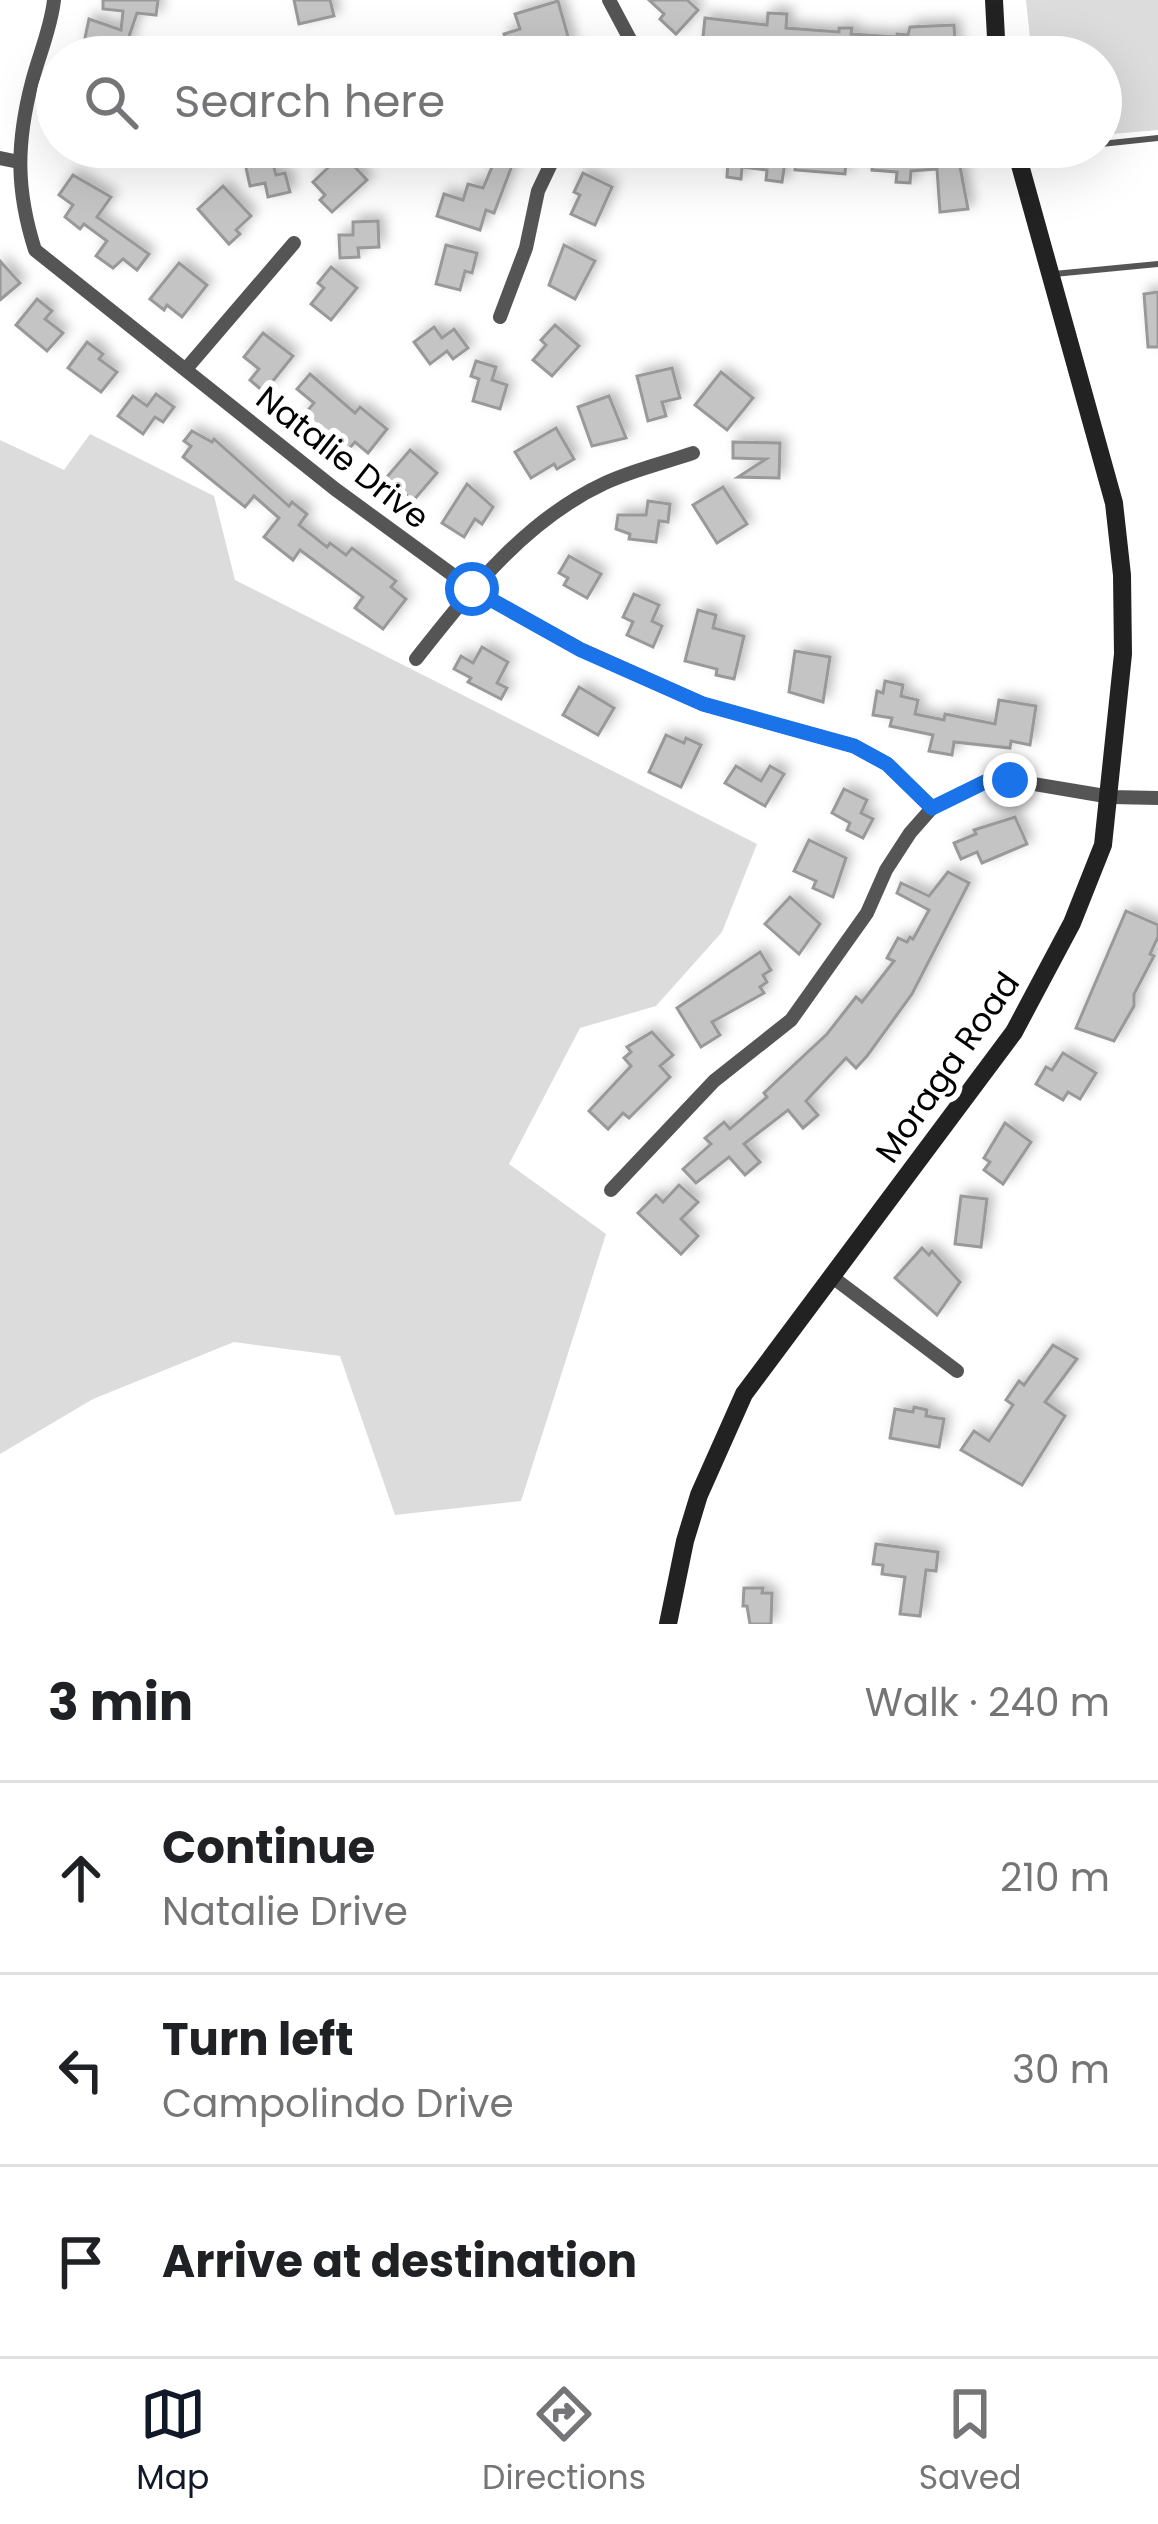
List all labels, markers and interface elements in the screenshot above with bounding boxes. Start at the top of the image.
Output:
search box [36,36,1122,168]
icon: search [78,69,144,135]
text: Search here [174,70,445,133]
street label: Natalie Drive [246,375,439,540]
route start [445,562,499,616]
route end [983,753,1037,807]
street label: Moraga Road [864,962,1031,1172]
text: 3 min [48,1666,193,1738]
text: Walk · 240 m [865,1675,1110,1730]
text: Continue [162,1816,375,1879]
icon: ahead [48,1845,114,1911]
text: 210 m [1000,1850,1110,1905]
text: Natalie Drive [162,1884,408,1939]
text: Turn left [162,2008,354,2071]
icon: left [48,2037,114,2103]
text: 30 m [1012,2042,1110,2097]
text: Campolindo Drive [162,2076,514,2131]
icon: arrive [48,2229,114,2295]
text: Arrive at destination [162,2230,637,2293]
tab: Map [136,2381,209,2503]
tab: Directions [482,2381,646,2503]
tab: Saved [919,2381,1022,2503]

